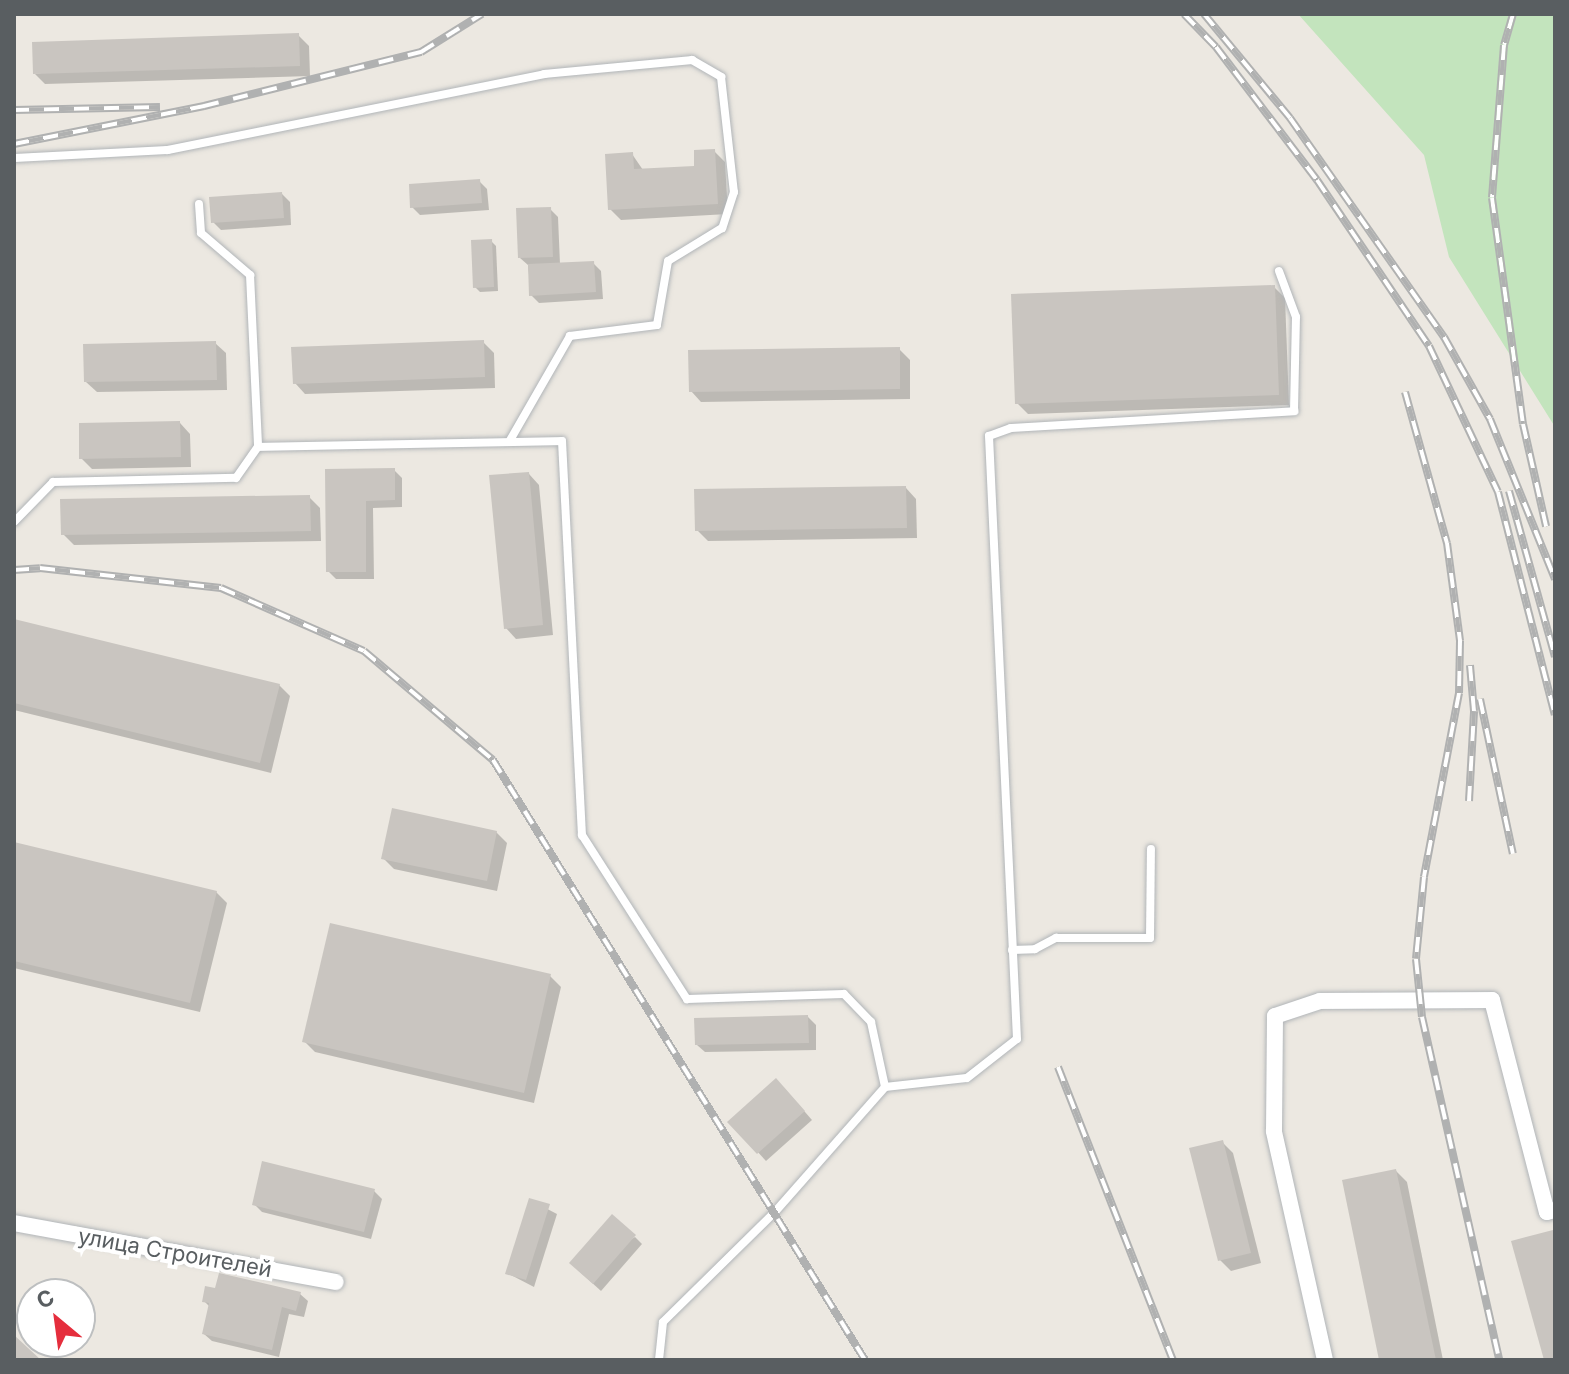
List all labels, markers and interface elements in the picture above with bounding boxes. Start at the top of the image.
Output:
street label: улица Строителей [76,1223,274,1283]
north arrow [16,1278,96,1358]
text: С [32,1283,59,1314]

